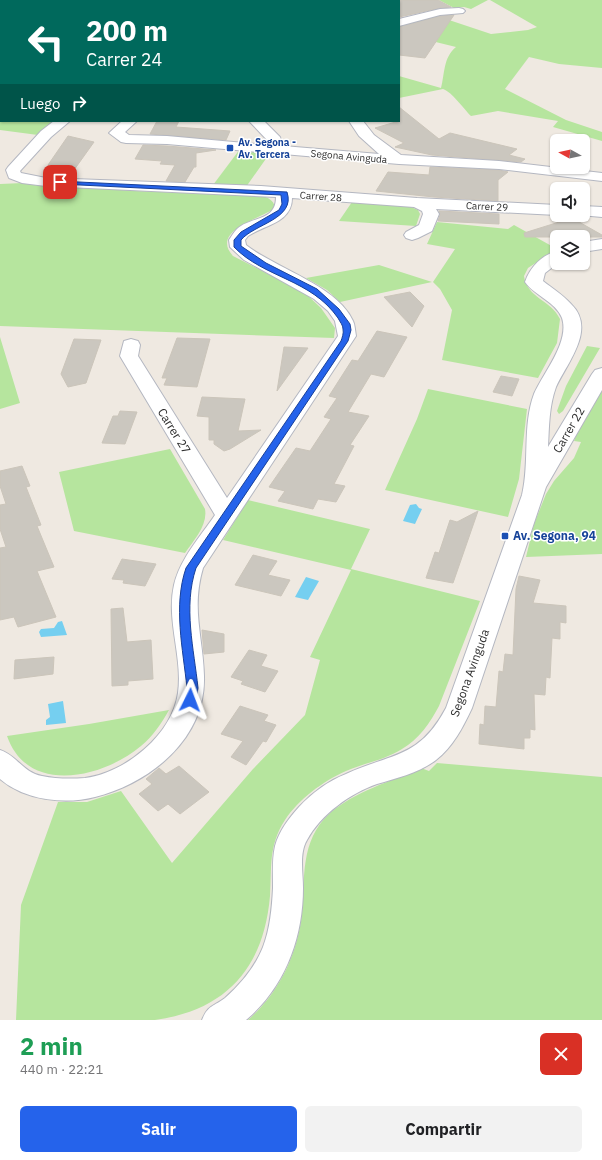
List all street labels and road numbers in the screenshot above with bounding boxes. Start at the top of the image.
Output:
street label: Segona Avinguda [310,147,388,166]
street label: Carrer 28 [299,189,343,204]
street label: Carrer 29 [465,199,508,214]
street label: Carrer 22 [549,404,588,456]
street label: Carrer 27 [155,405,194,456]
street label: Segona Avinguda [447,626,493,719]

